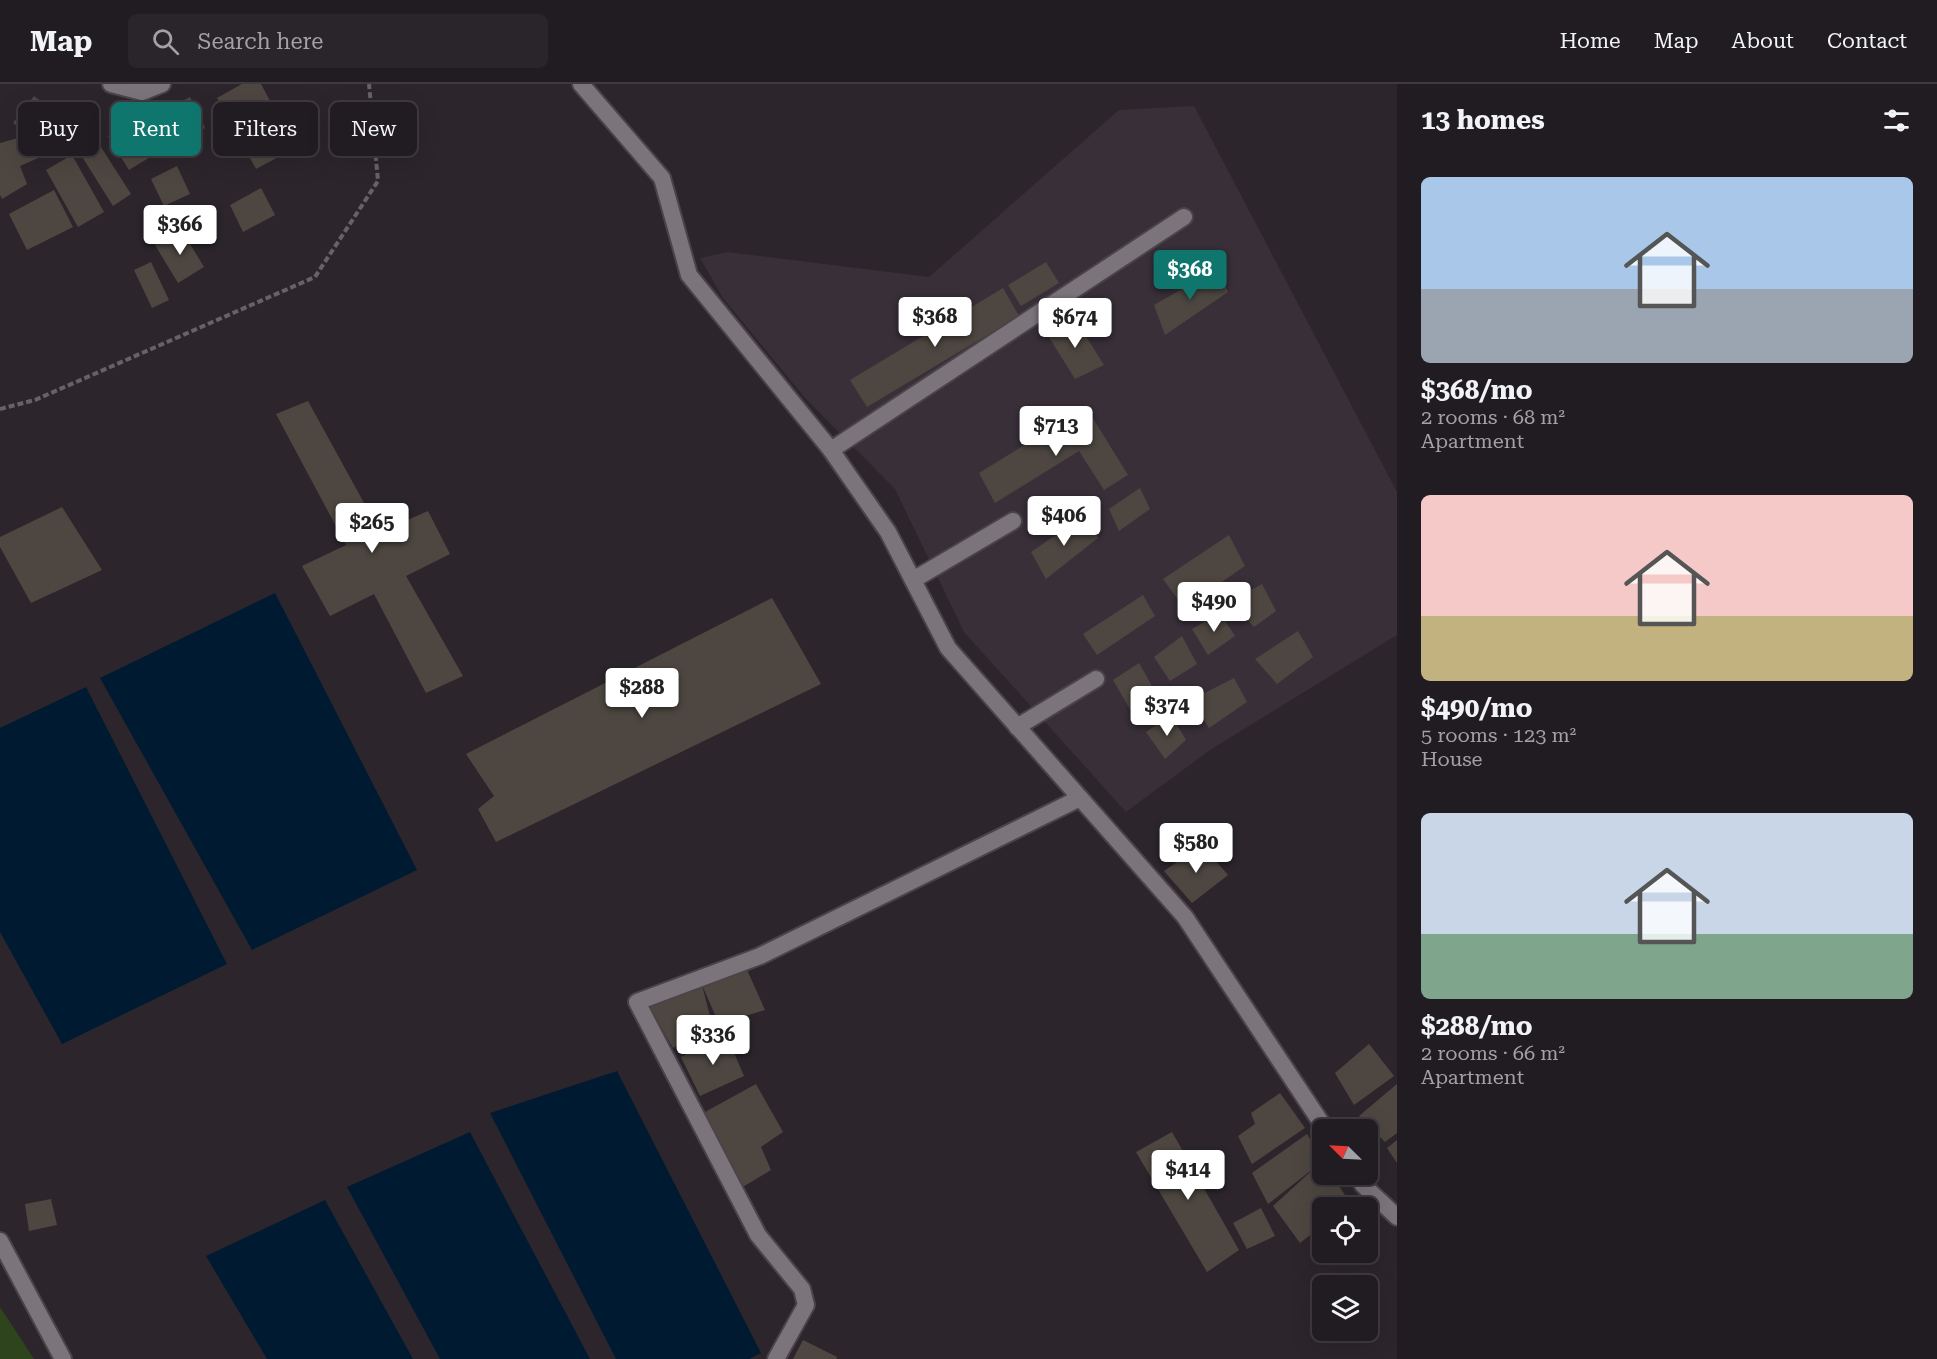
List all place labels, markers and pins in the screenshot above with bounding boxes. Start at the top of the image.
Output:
pin: $366 [144,205,216,256]
pin: $368 [1154,250,1226,301]
pin: $368 [899,297,971,348]
pin: $674 [1039,298,1111,349]
pin: $713 [1020,406,1092,457]
pin: $406 [1028,496,1100,547]
pin: $265 [336,503,408,554]
pin: $490 [1178,582,1250,633]
pin: $288 [606,668,678,719]
pin: $374 [1131,686,1203,737]
pin: $580 [1160,823,1232,874]
pin: $336 [677,1015,749,1066]
pin: $414 [1152,1150,1224,1201]

